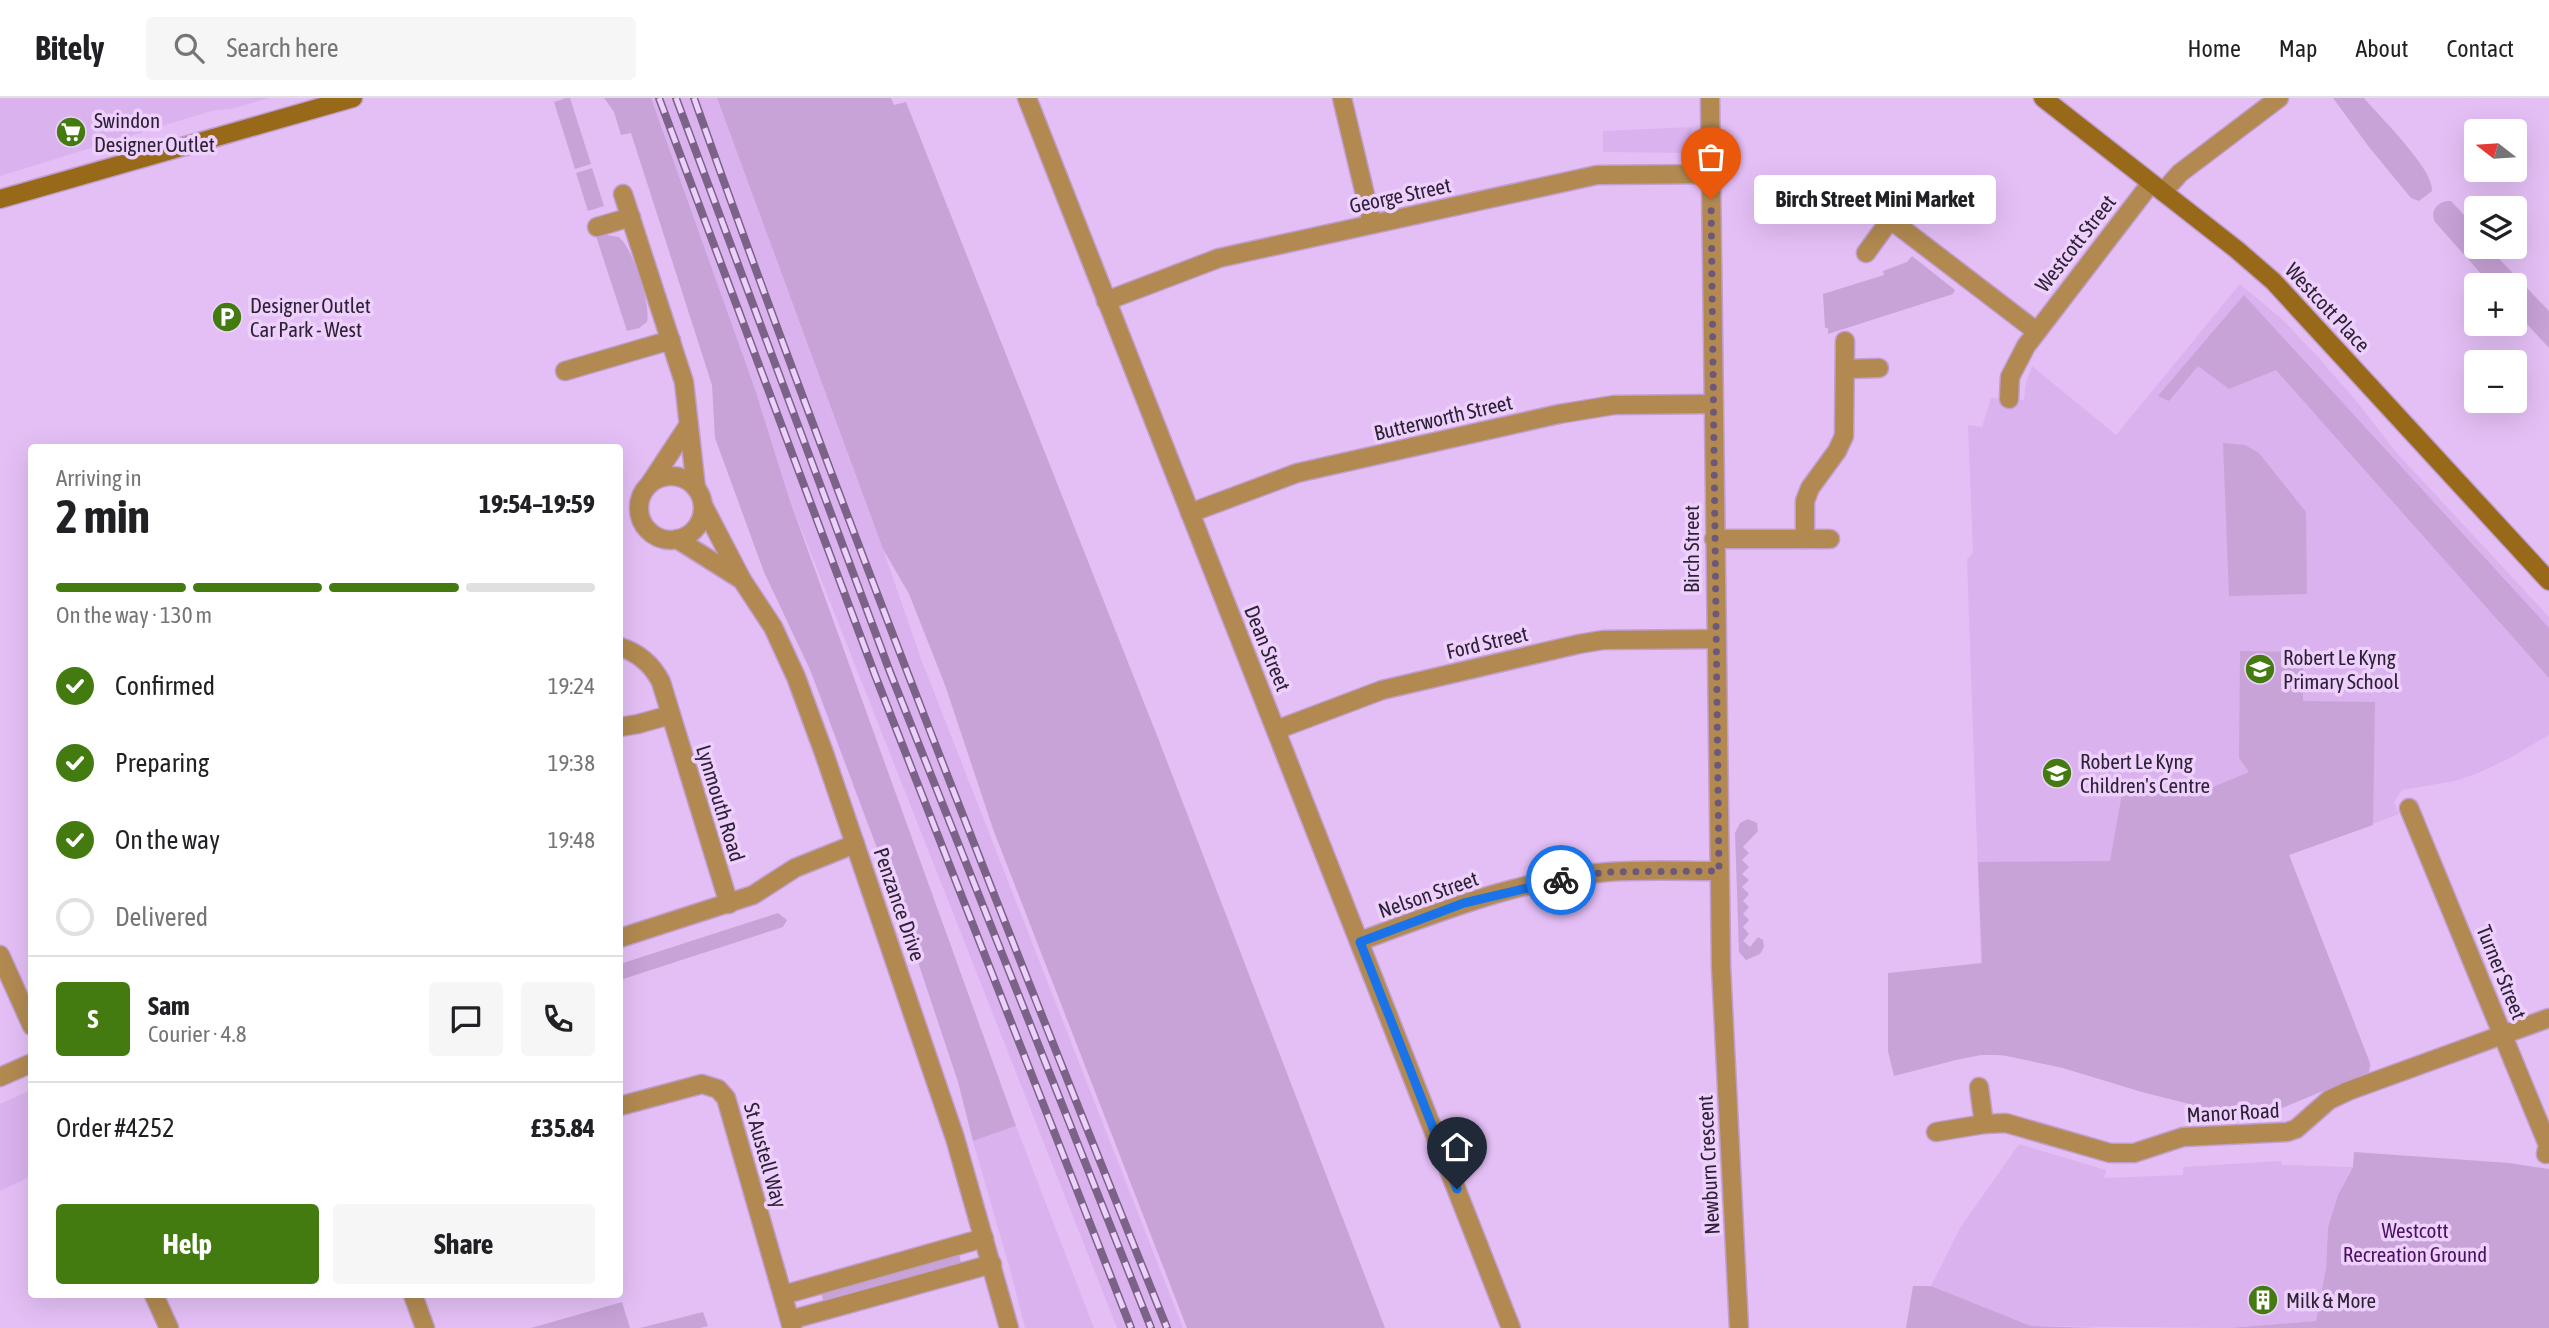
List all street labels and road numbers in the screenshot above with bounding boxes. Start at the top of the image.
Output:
street label: George Street [1347,173,1453,217]
street label: Westcott Street [2030,190,2120,296]
street label: Westcott Place [2281,258,2375,356]
street label: Butterworth Street [1372,389,1514,445]
street label: Birch Street [1679,505,1703,593]
street label: Dean Street [1240,602,1296,694]
street label: Ford Street [1444,621,1530,663]
street label: Lynmouth Road [692,742,750,864]
street label: Penzance Drive [869,844,931,964]
street label: Nelson Street [1375,866,1481,922]
street label: Turner Street [2472,921,2532,1023]
street label: Newburn Crescent [1692,1095,1724,1235]
street label: Manor Road [2186,1098,2280,1126]
street label: St Austell Way [740,1100,793,1211]

